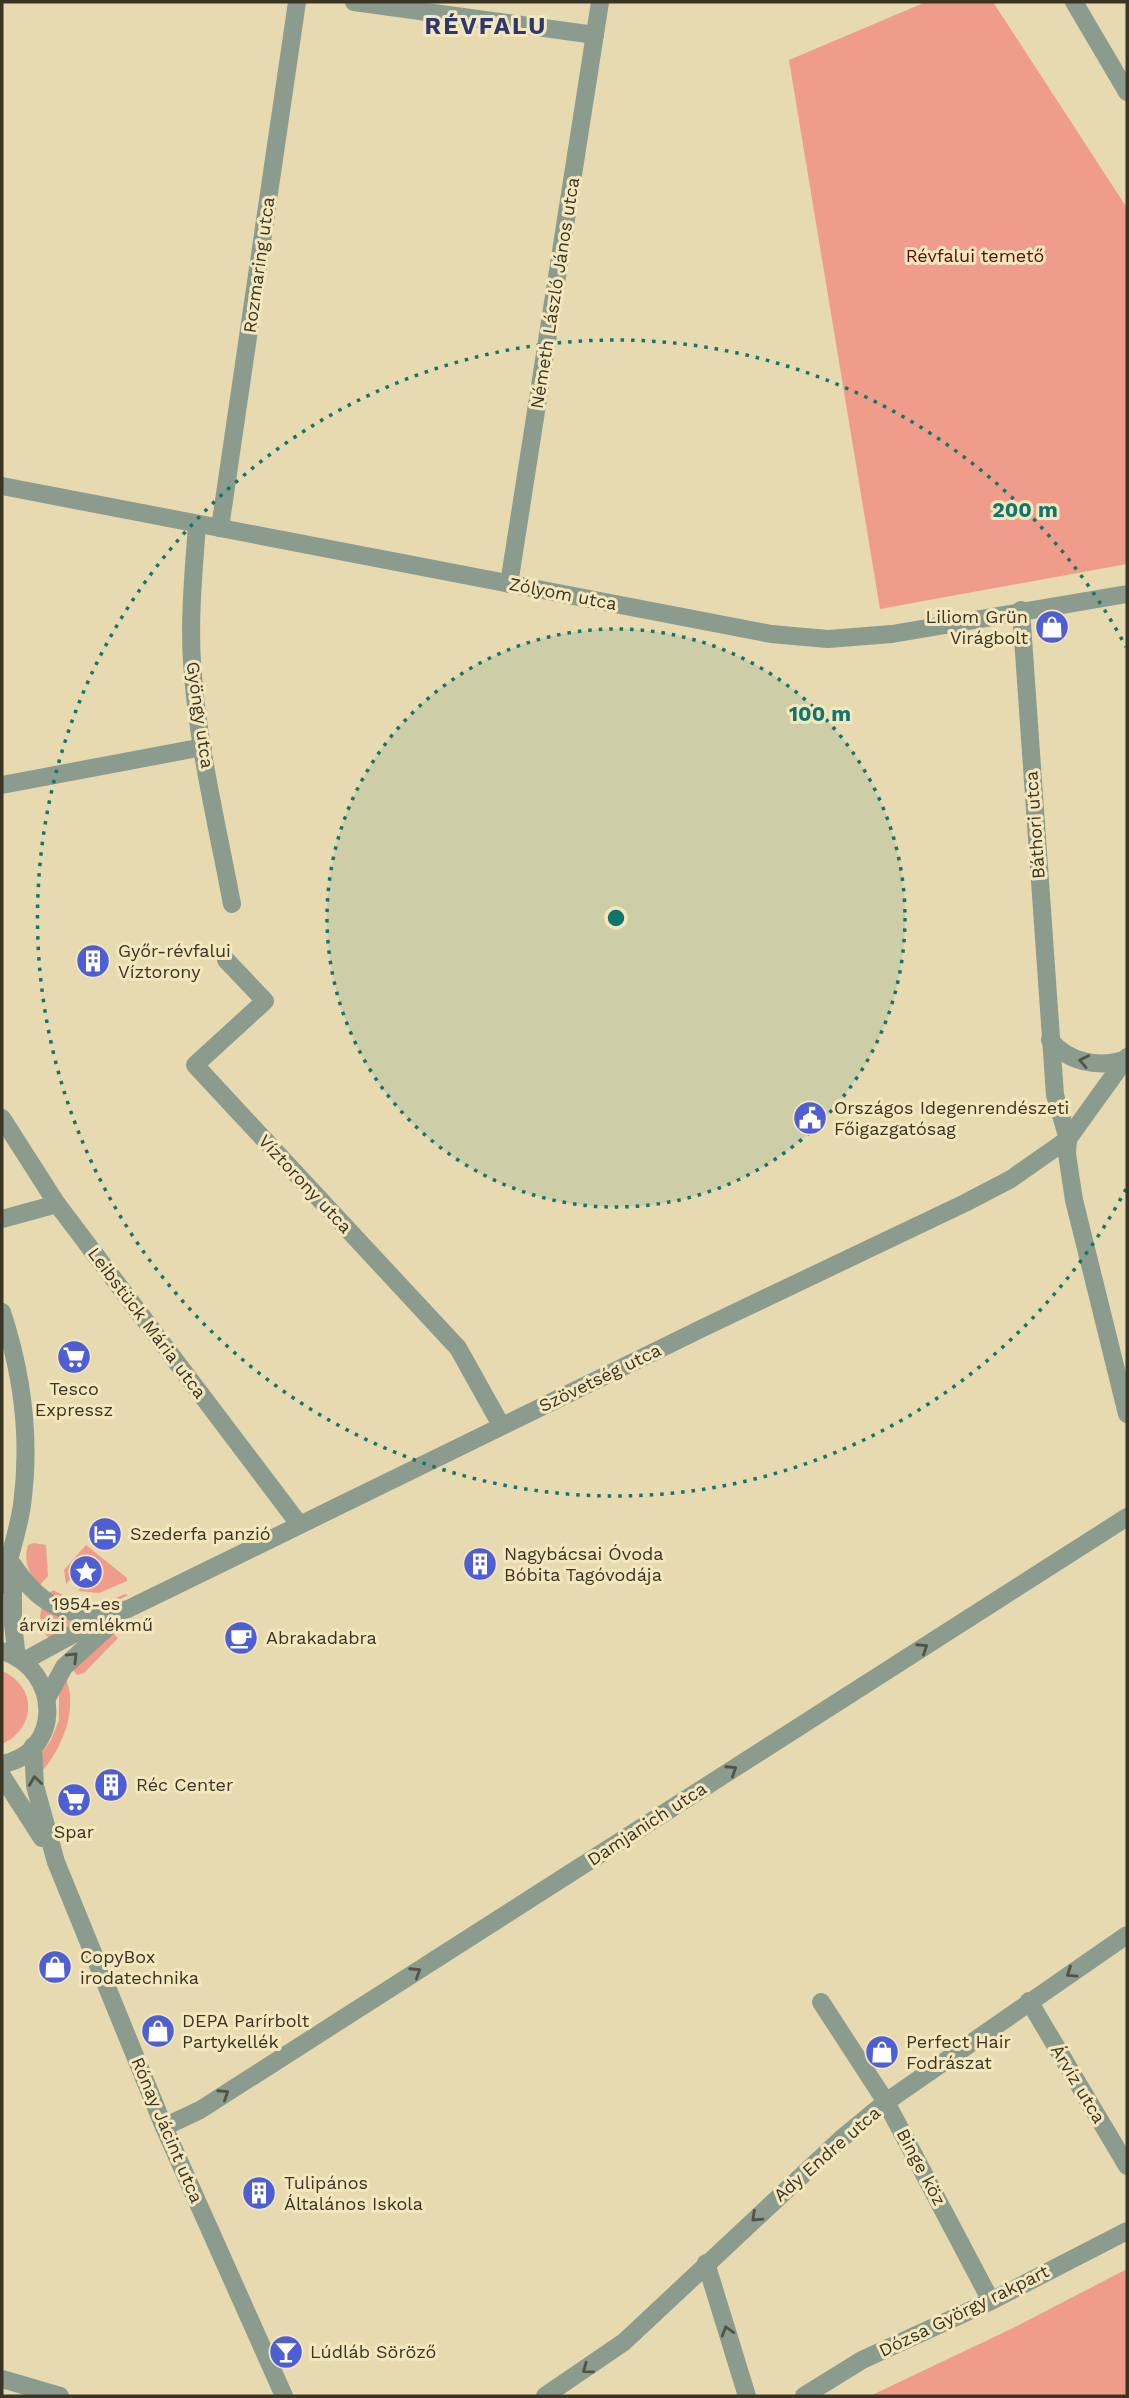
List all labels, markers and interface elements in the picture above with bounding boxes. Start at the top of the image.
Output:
district label: RÉVFALU [425,12,547,40]
street label: Németh László János utca [526,176,583,410]
street label: Rozmaring utca [239,196,278,334]
park label: Révfalui temető [906,245,1044,266]
text: 200 m [992,497,1058,522]
street label: Zólyom utca [508,573,619,614]
place label: Liliom Grün Virágbolt [925,606,1028,648]
shop icon: Liliom Grün Virágbolt [1033,608,1071,646]
street label: Gyöngy utca [183,660,218,770]
text: 100 m [789,701,851,726]
street label: Báthori utca [1020,770,1049,880]
centre of rings [604,906,628,930]
place label: Győr-révfalui Víztorony [118,940,231,982]
building icon: Győr-révfalui Víztorony [74,942,112,980]
one-way arrow [1078,1054,1090,1069]
place label: Országos Idegenrendészeti Főigazgatósag [834,1097,1069,1139]
public building icon: Országos Idegenrendészeti Főigazgatósag [791,1099,829,1137]
street label: Víztorony utca [254,1130,356,1237]
street label: Leibstück Mária utca [84,1243,211,1402]
supermarket icon: Tesco Expressz [55,1338,93,1376]
street label: Szövetség utca [535,1339,664,1416]
place label: Tesco Expressz [35,1378,113,1420]
hotel icon: Szederfa panzió [86,1515,124,1553]
place label: Szederfa panzió [130,1523,271,1544]
place label: Nagybácsai Óvoda Bóbita Tagóvodája [504,1543,663,1585]
building icon: Nagybácsai Óvoda Bóbita Tagóvodája [461,1545,499,1583]
place icon: 1954-es árvízi emlékmű [67,1553,105,1591]
place label: 1954-es árvízi emlékmű [19,1593,153,1635]
cafe icon: Abrakadabra [222,1619,260,1657]
place label: Abrakadabra [266,1627,377,1648]
one-way arrow [916,1643,929,1656]
one-way arrow [65,1652,78,1665]
one-way arrow [724,1765,737,1778]
building icon: Réc Center [92,1766,130,1804]
place label: Réc Center [136,1774,233,1795]
one-way arrow [27,1775,42,1787]
street label: Damjanich utca [583,1777,710,1870]
supermarket icon: Spar [55,1781,93,1819]
place label: Spar [54,1821,94,1842]
place label: CopyBox irodatechnika [80,1946,199,1988]
shop icon: CopyBox irodatechnika [36,1948,74,1986]
one-way arrow [1065,1965,1078,1978]
one-way arrow [408,1967,421,1980]
place label: DEPA Parírbolt Partykellék [182,2010,310,2052]
shop icon: DEPA Parírbolt Partykellék [139,2012,177,2050]
place label: Perfect Hair Fodrászat [906,2031,1011,2073]
shop icon: Perfect Hair Fodrászat [863,2033,901,2071]
street label: Árvíz utca [1047,2041,1110,2127]
street label: Rónay Jácint utca [127,2054,208,2206]
one-way arrow [217,2090,230,2103]
street label: Ady Endre utca [769,2102,884,2206]
street label: Binge köz [892,2125,950,2209]
place label: Tulipános Általános Iskola [284,2172,423,2214]
building icon: Tulipános Általános Iskola [240,2174,278,2212]
one-way arrow [751,2209,764,2221]
street label: Dózsa György rakpart [875,2260,1053,2361]
one-way arrow [721,2325,736,2337]
bar icon: Lúdláb Söröző [267,2333,305,2371]
place label: Lúdláb Söröző [310,2341,436,2362]
one-way arrow [582,2360,595,2373]

